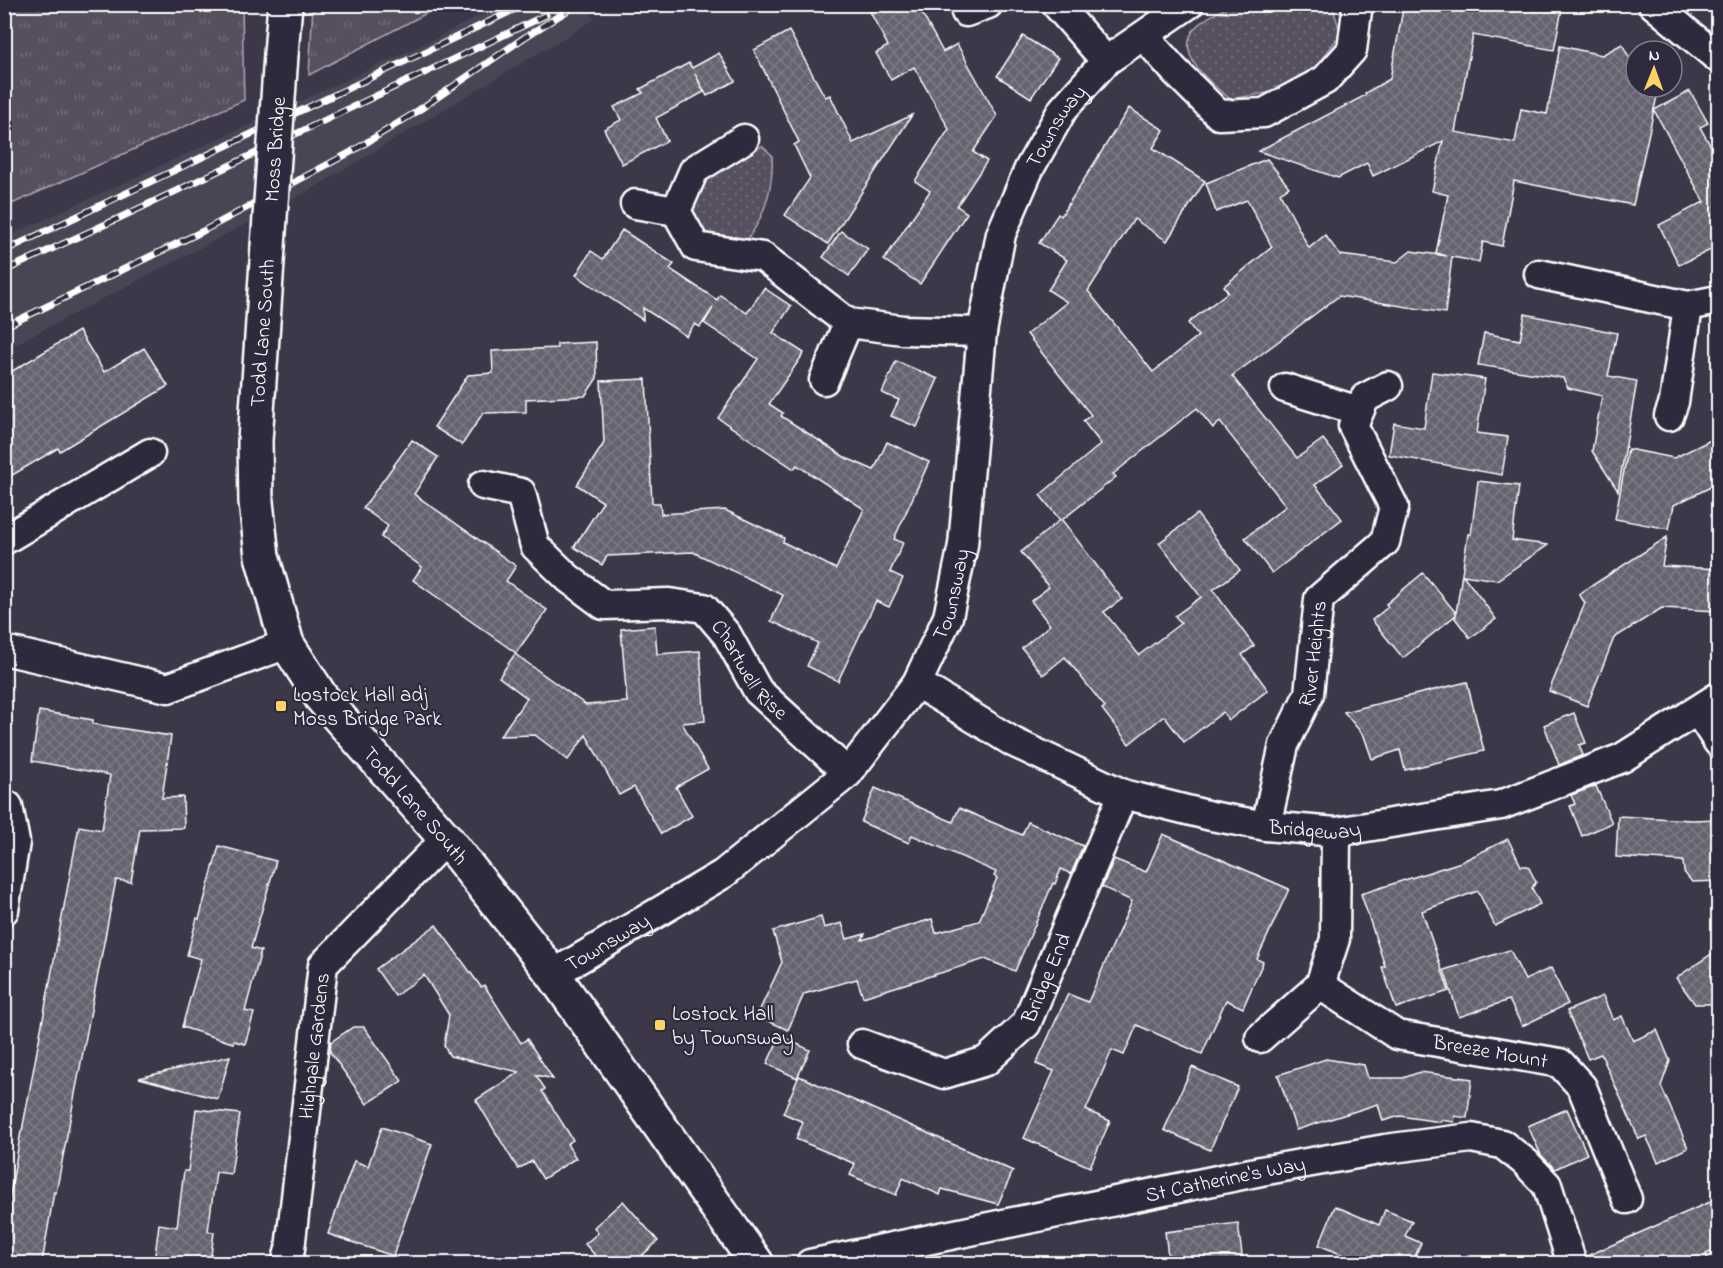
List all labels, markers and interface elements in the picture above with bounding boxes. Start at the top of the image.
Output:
north arrow [1624,39,1684,99]
text: N [1649,44,1660,68]
street label: Townsway [1020,79,1096,174]
street label: Moss Bridge [258,95,296,203]
street label: Todd Lane South [244,258,284,408]
street label: Townsway [926,546,981,646]
street label: River Heights [1291,599,1336,713]
street label: Chartwell Rise [703,613,794,728]
place label: Lostock Hall adj Moss Bridge Park [293,681,442,737]
marker: Lostock Hall adj Moss Bridge Park [274,699,288,713]
street label: Todd Lane South [354,741,474,872]
street label: Bridgeway [1267,813,1363,849]
street label: Townsway [560,907,657,980]
street label: Bridge End [1015,929,1080,1029]
street label: Highgale Gardens [292,971,339,1121]
place label: Lostock Hall by Townsway [672,1000,794,1056]
marker: Lostock Hall by Townsway [653,1018,667,1032]
street label: Breeze Mount [1429,1028,1550,1078]
street label: St Catherine's Way [1143,1150,1308,1211]

